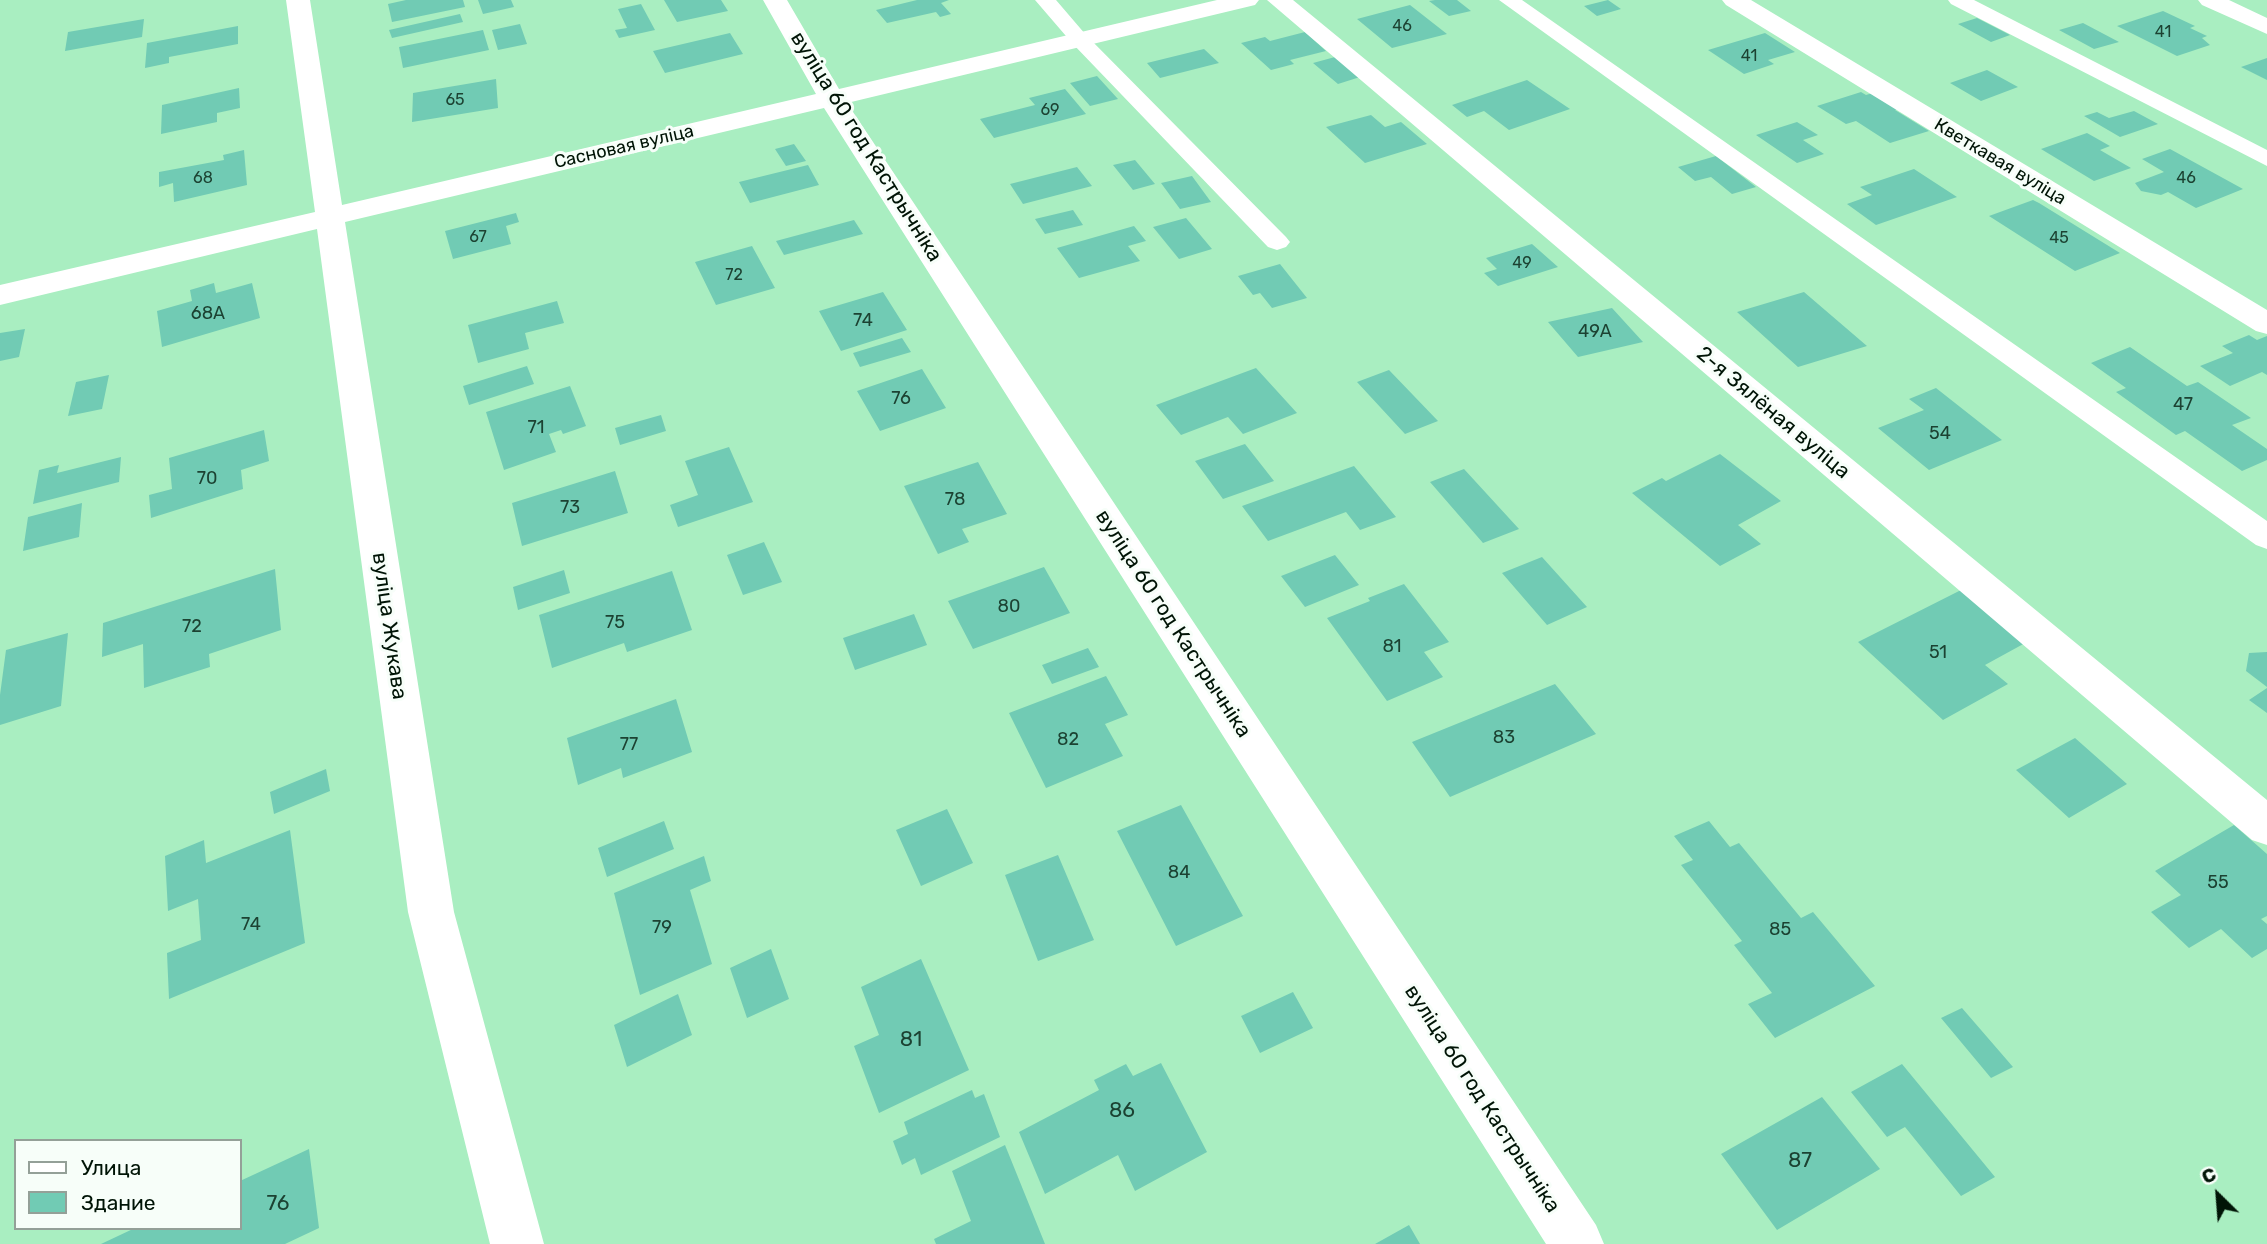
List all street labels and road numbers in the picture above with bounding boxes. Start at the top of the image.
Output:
street label: вуліца 60 год Кастрычніка [785,27,947,267]
street label: Кветкавая вуліца [1930,114,2070,210]
street label: Сасновая вуліца [552,120,696,174]
street label: 2-я Зялёная вуліца [1691,341,1855,485]
street label: вуліца 60 год Кастрычніка [1090,505,1256,743]
street label: вуліца Жукава [366,551,412,701]
street label: вуліца 60 год Кастрычніка [1399,980,1565,1218]

